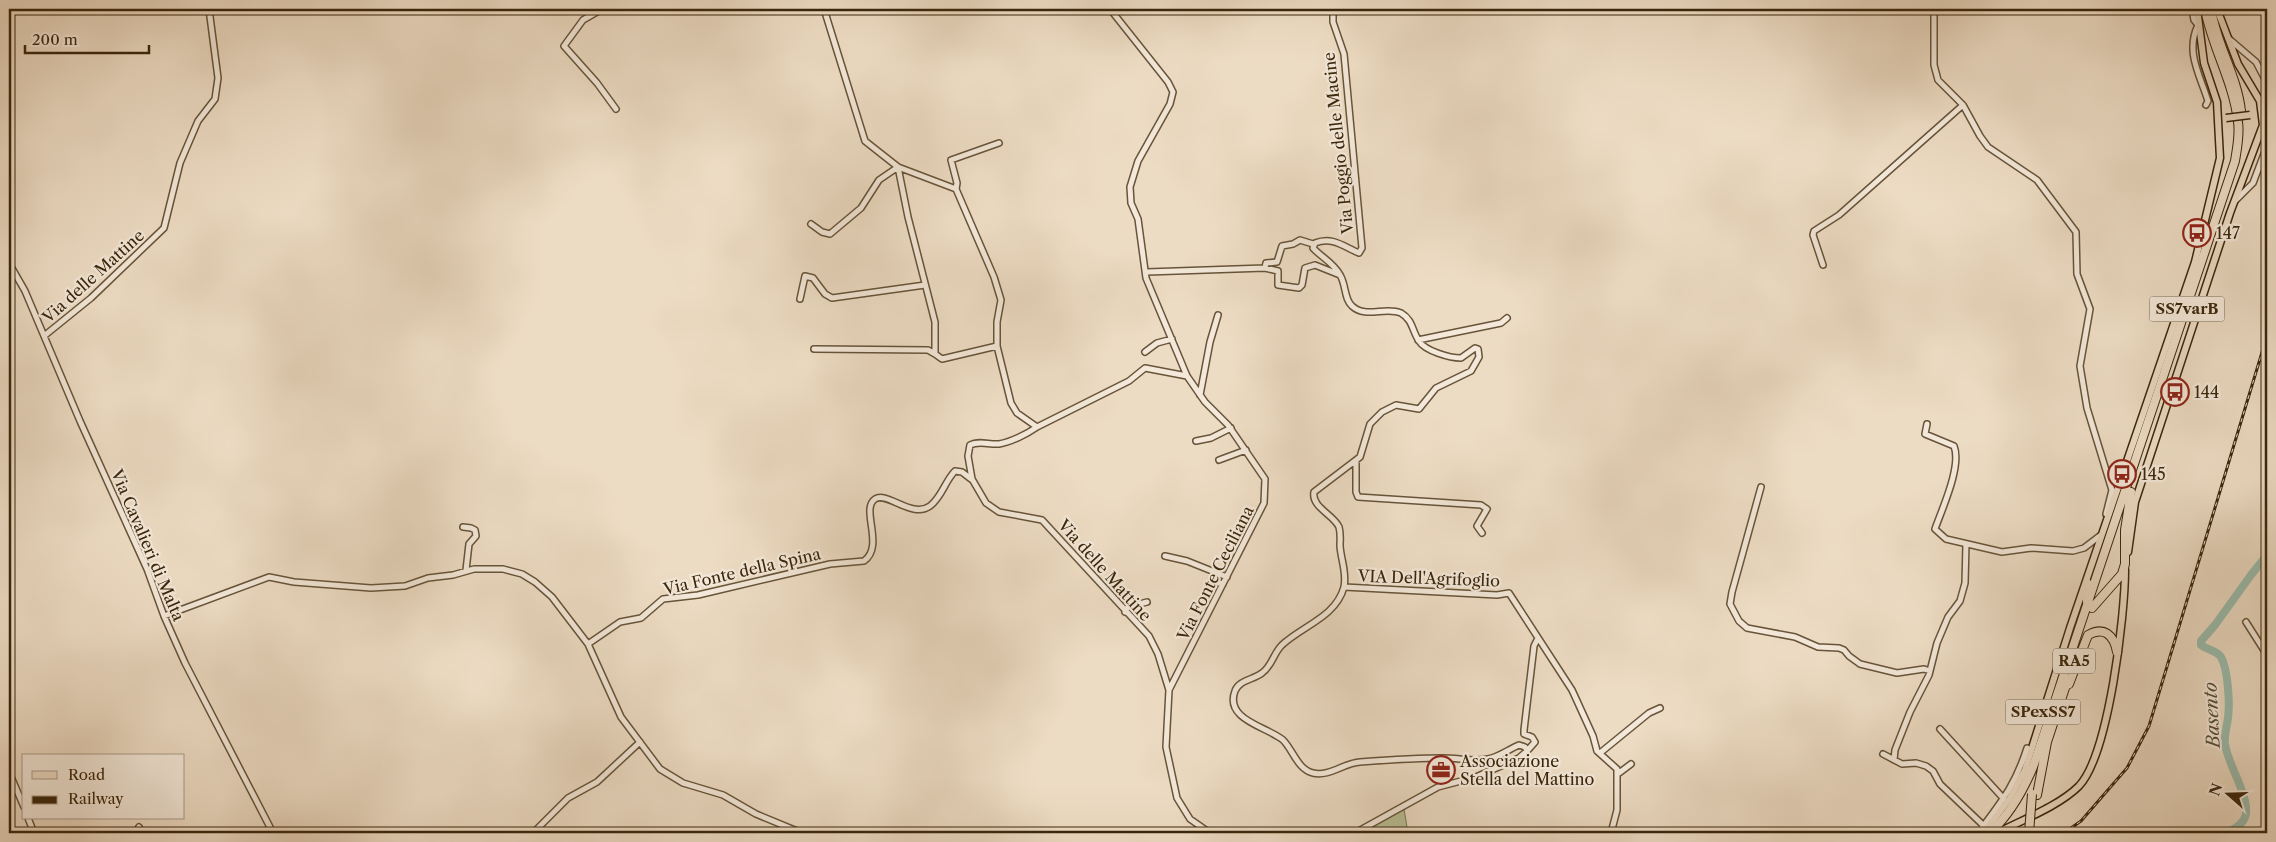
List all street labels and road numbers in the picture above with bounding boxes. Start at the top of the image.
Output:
street label: Via Poggio delle Macine [1318,51,1358,236]
street label: Via delle Mattine [37,225,148,328]
road number: SS7varB [2150,296,2224,322]
street label: Via Cavalieri di Malta [107,465,189,624]
street label: Via Fonte Ceciliana [1172,502,1258,645]
street label: Via delle Mattine [1053,514,1156,625]
street label: Via Fonte della Spina [660,543,823,599]
street label: VIA Dell'Agrifoglio [1357,565,1501,590]
road number: RA5 [2053,648,2095,674]
road number: SPexSS7 [2006,700,2080,724]

